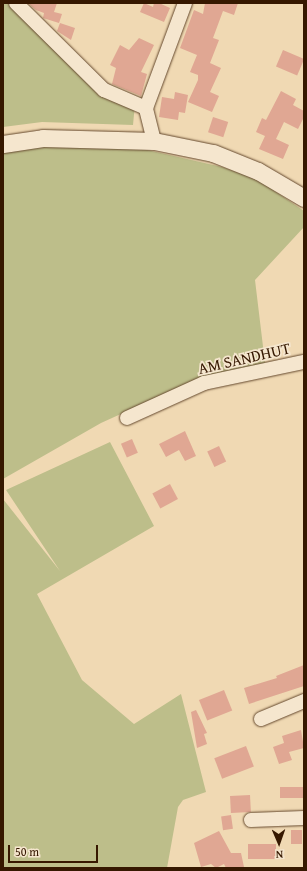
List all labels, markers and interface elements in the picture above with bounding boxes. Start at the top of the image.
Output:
street label: AM SANDHUT [196,338,292,378]
north arrow [259,823,299,863]
scale bar [10,837,100,863]
text: 50 m [15,843,39,860]
text: N [275,847,283,863]

